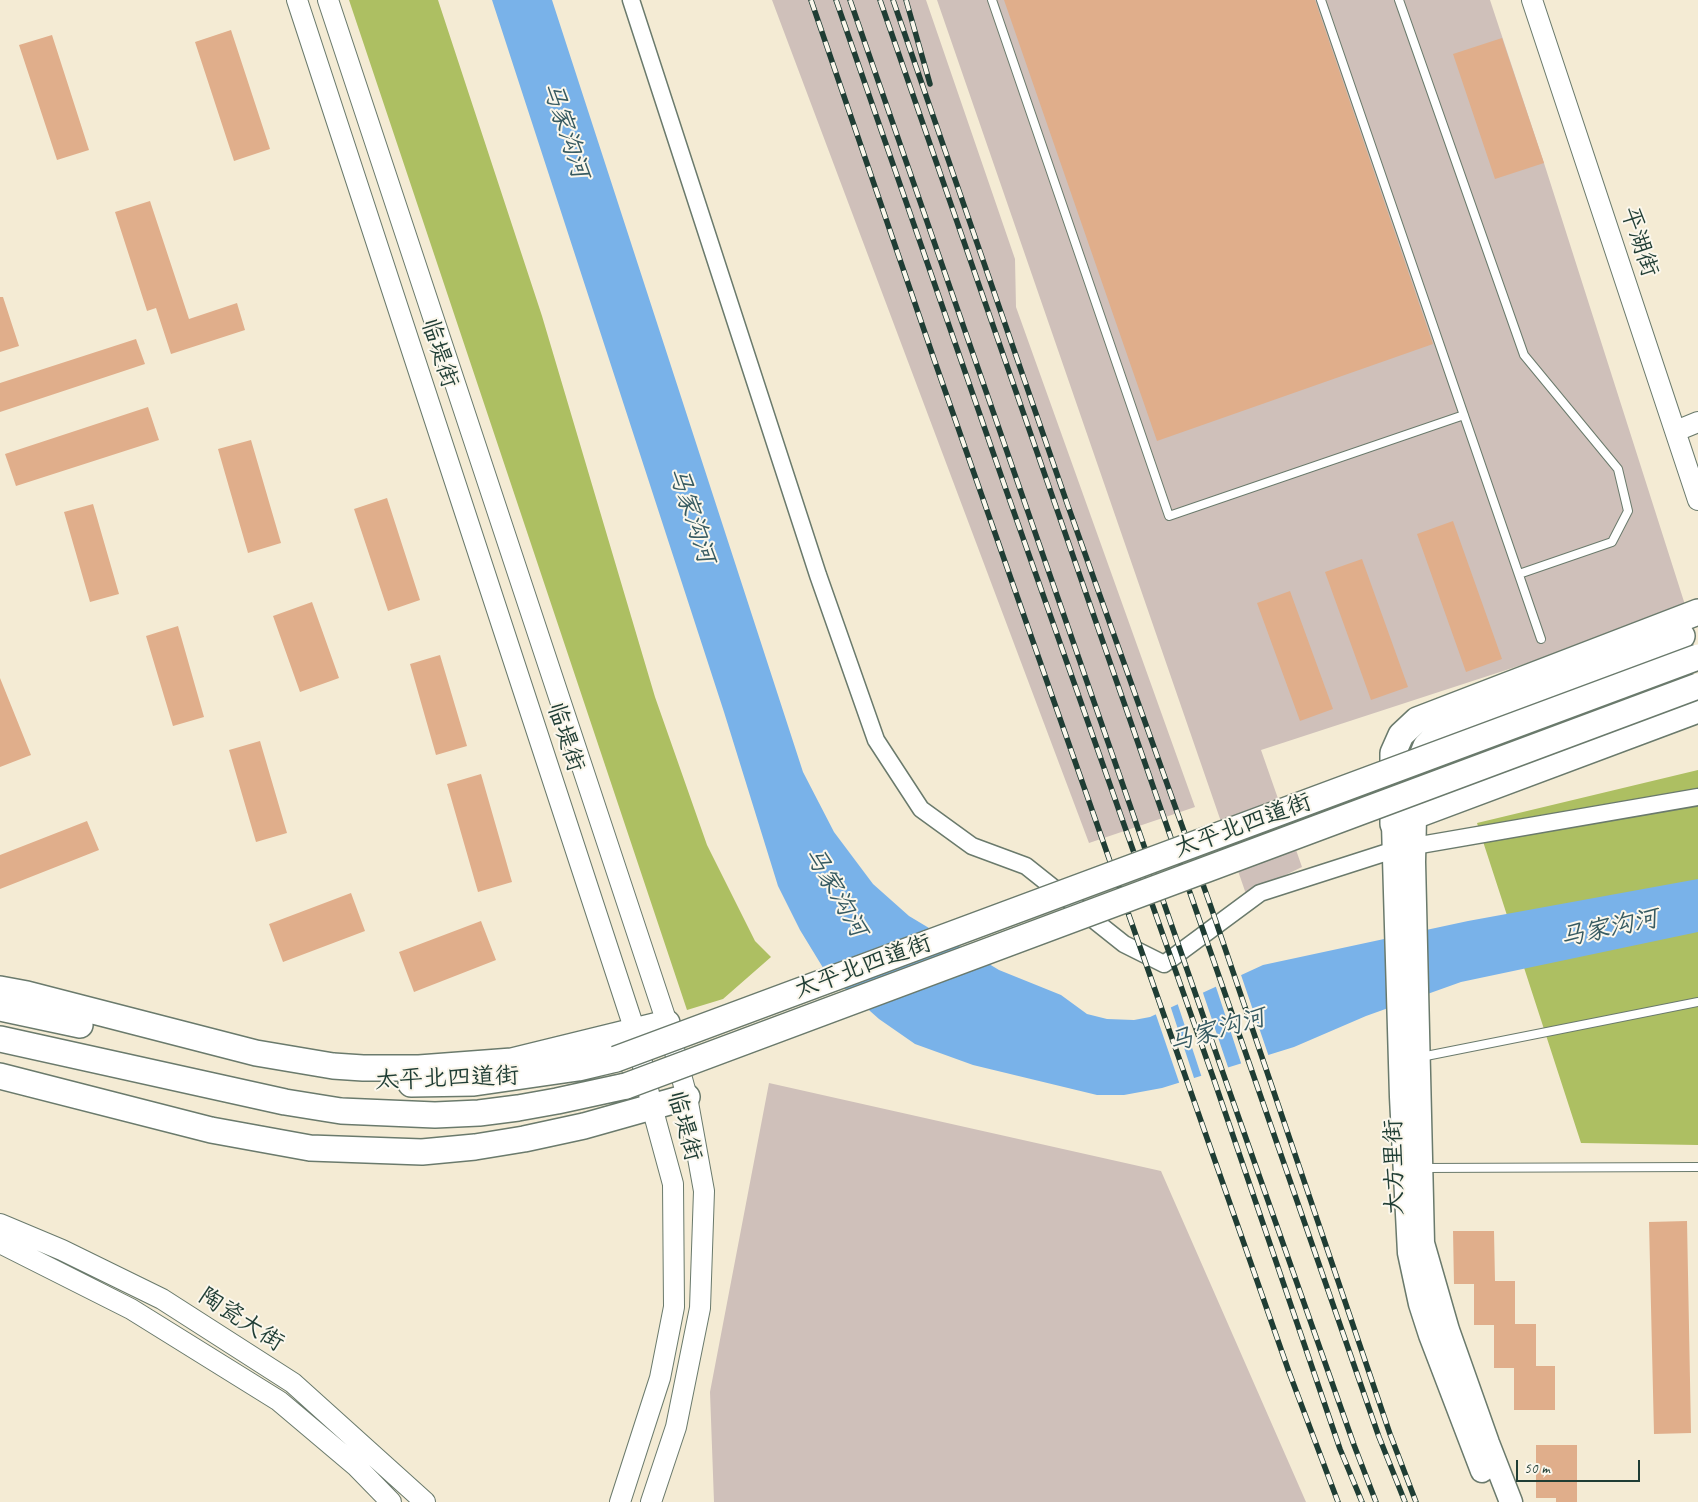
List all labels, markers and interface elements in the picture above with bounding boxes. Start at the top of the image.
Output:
water label: 马家沟河 [535,78,595,182]
street label: 平湖街 [1614,203,1664,281]
street label: 临堤街 [414,314,464,392]
water label: 马家沟河 [661,463,721,567]
street label: 临堤街 [540,698,590,776]
street label: 太平北四道街 [1170,788,1316,864]
water label: 马家沟河 [797,841,873,943]
water label: 马家沟河 [1557,904,1661,954]
street label: 太平北四道街 [790,929,936,1005]
water label: 马家沟河 [1165,1003,1269,1059]
street label: 太平北四道街 [375,1062,519,1096]
street label: 临堤街 [661,1087,707,1165]
street label: 大方里街 [1380,1119,1410,1215]
street label: 陶瓷大街 [193,1282,289,1358]
scale bar [1518,1450,1642,1482]
text: 50 m [1524,1459,1550,1478]

